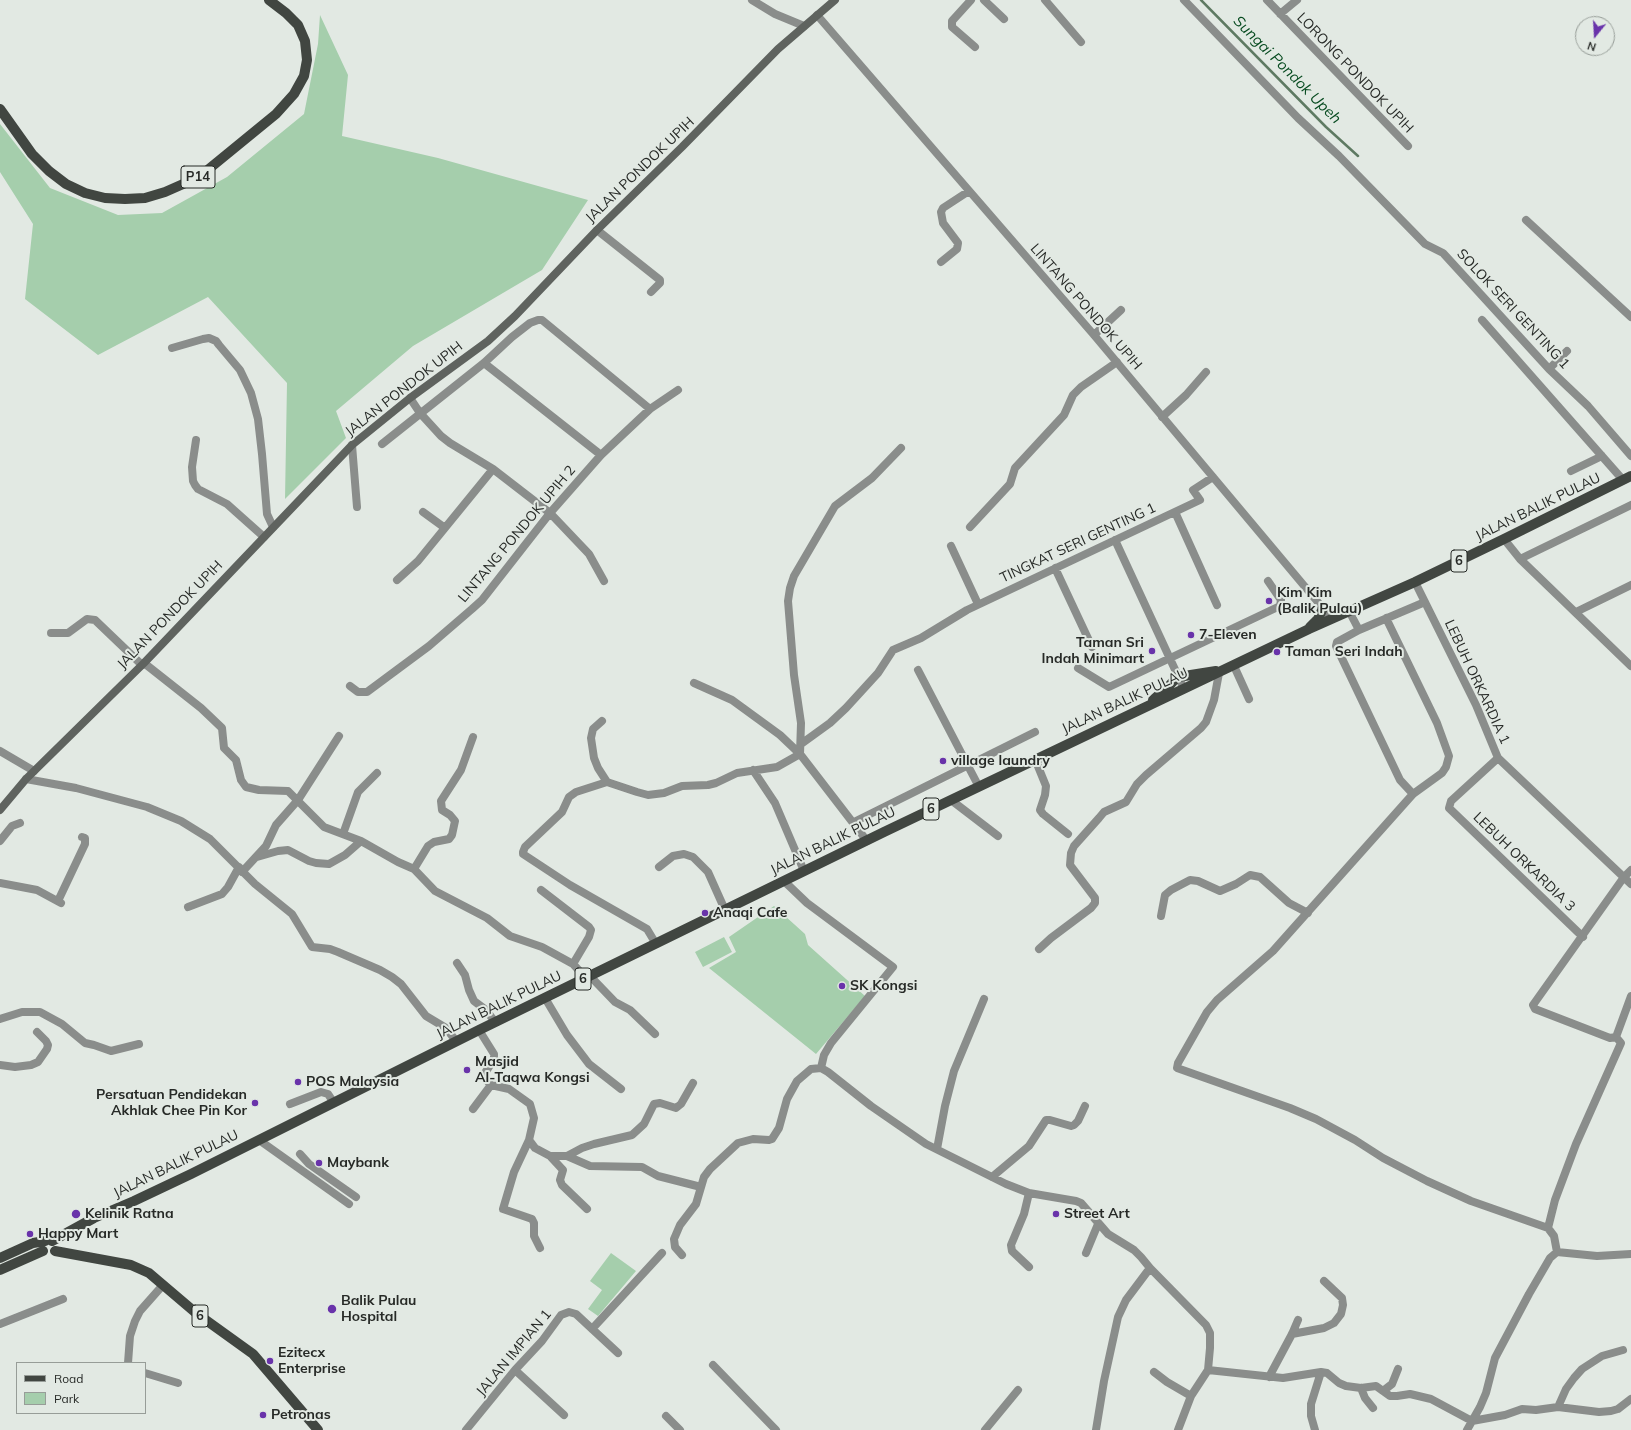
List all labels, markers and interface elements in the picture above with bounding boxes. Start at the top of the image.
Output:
street label: LORONG PONDOK UPIH [1293,9,1417,137]
water label: Sungai Pondok Upeh [1229,12,1345,128]
north arrow [1575,16,1615,56]
text: N [1585,39,1598,54]
street label: JALAN PONDOK UPIH [582,114,698,226]
road number: P14 [181,166,215,188]
street label: LINTANG PONDOK UPIH [1027,241,1145,373]
street label: SOLOK SERI GENTING 1 [1453,246,1573,372]
street label: JALAN PONDOK UPIH [342,338,466,440]
street label: LINTANG PONDOK UPIH 2 [455,462,579,606]
street label: JALAN BALIK PULAU [1473,469,1603,545]
street label: TINGKAT SERI GENTING 1 [997,499,1159,587]
road number: 6 [1451,550,1467,572]
street label: JALAN PONDOK UPIH [114,557,226,673]
place label: Kim Kim (Balik Pulau) [1277,585,1362,618]
marker: Kim Kim (Balik Pulau) [1264,596,1274,606]
street label: LEBUH ORKARDIA 1 [1441,617,1513,747]
place label: 7-Eleven [1199,627,1257,643]
marker: 7-Eleven [1186,630,1196,640]
place label: Taman Sri Indah Minimart [1042,635,1144,668]
place label: Taman Seri Indah [1285,644,1403,660]
marker: Taman Sri Indah Minimart [1147,646,1157,656]
marker: Taman Seri Indah [1272,647,1282,657]
street label: JALAN BALIK PULAU [1059,664,1191,738]
place label: village laundry [951,753,1050,769]
marker: village laundry [938,756,948,766]
road number: 6 [923,798,939,820]
street label: JALAN BALIK PULAU [768,803,898,879]
street label: LEBUH ORKARDIA 3 [1469,809,1579,915]
place label: Anaqi Cafe [713,905,787,921]
marker: Anaqi Cafe [700,908,710,918]
street label: JALAN BALIK PULAU [434,967,564,1043]
road number: 6 [575,968,591,990]
place label: SK Kongsi [850,978,917,994]
marker: SK Kongsi [837,981,847,991]
place label: Masjid Al-Taqwa Kongsi [475,1054,590,1086]
marker: Masjid Al-Taqwa Kongsi [462,1065,472,1075]
place label: POS Malaysia [306,1074,399,1090]
marker: POS Malaysia [293,1077,303,1087]
place label: Persatuan Pendidekan Akhlak Chee Pin Kor [96,1087,247,1120]
marker: Persatuan Pendidekan Akhlak Chee Pin Kor [250,1098,260,1108]
street label: JALAN BALIK PULAU [111,1126,241,1202]
place label: Maybank [327,1155,389,1171]
marker: Maybank [314,1158,324,1168]
place label: Kelinik Ratna [85,1206,174,1222]
place label: Street Art [1064,1206,1130,1222]
marker: Kelinik Ratna [70,1208,82,1220]
marker: Street Art [1051,1209,1061,1219]
place label: Happy Mart [38,1226,118,1242]
marker: Happy Mart [25,1229,35,1239]
place label: Balik Pulau Hospital [341,1293,416,1326]
marker: Balik Pulau Hospital [326,1303,338,1315]
road number: 6 [192,1305,208,1327]
street label: JALAN IMPIAN 1 [473,1306,555,1400]
place label: Ezitecx Enterprise [278,1345,346,1378]
marker: Ezitecx Enterprise [265,1356,275,1366]
legend [16,1362,146,1414]
text: Road [54,1371,83,1386]
text: Park [54,1391,79,1406]
place label: Petronas [271,1407,331,1423]
marker: Petronas [258,1410,268,1420]

